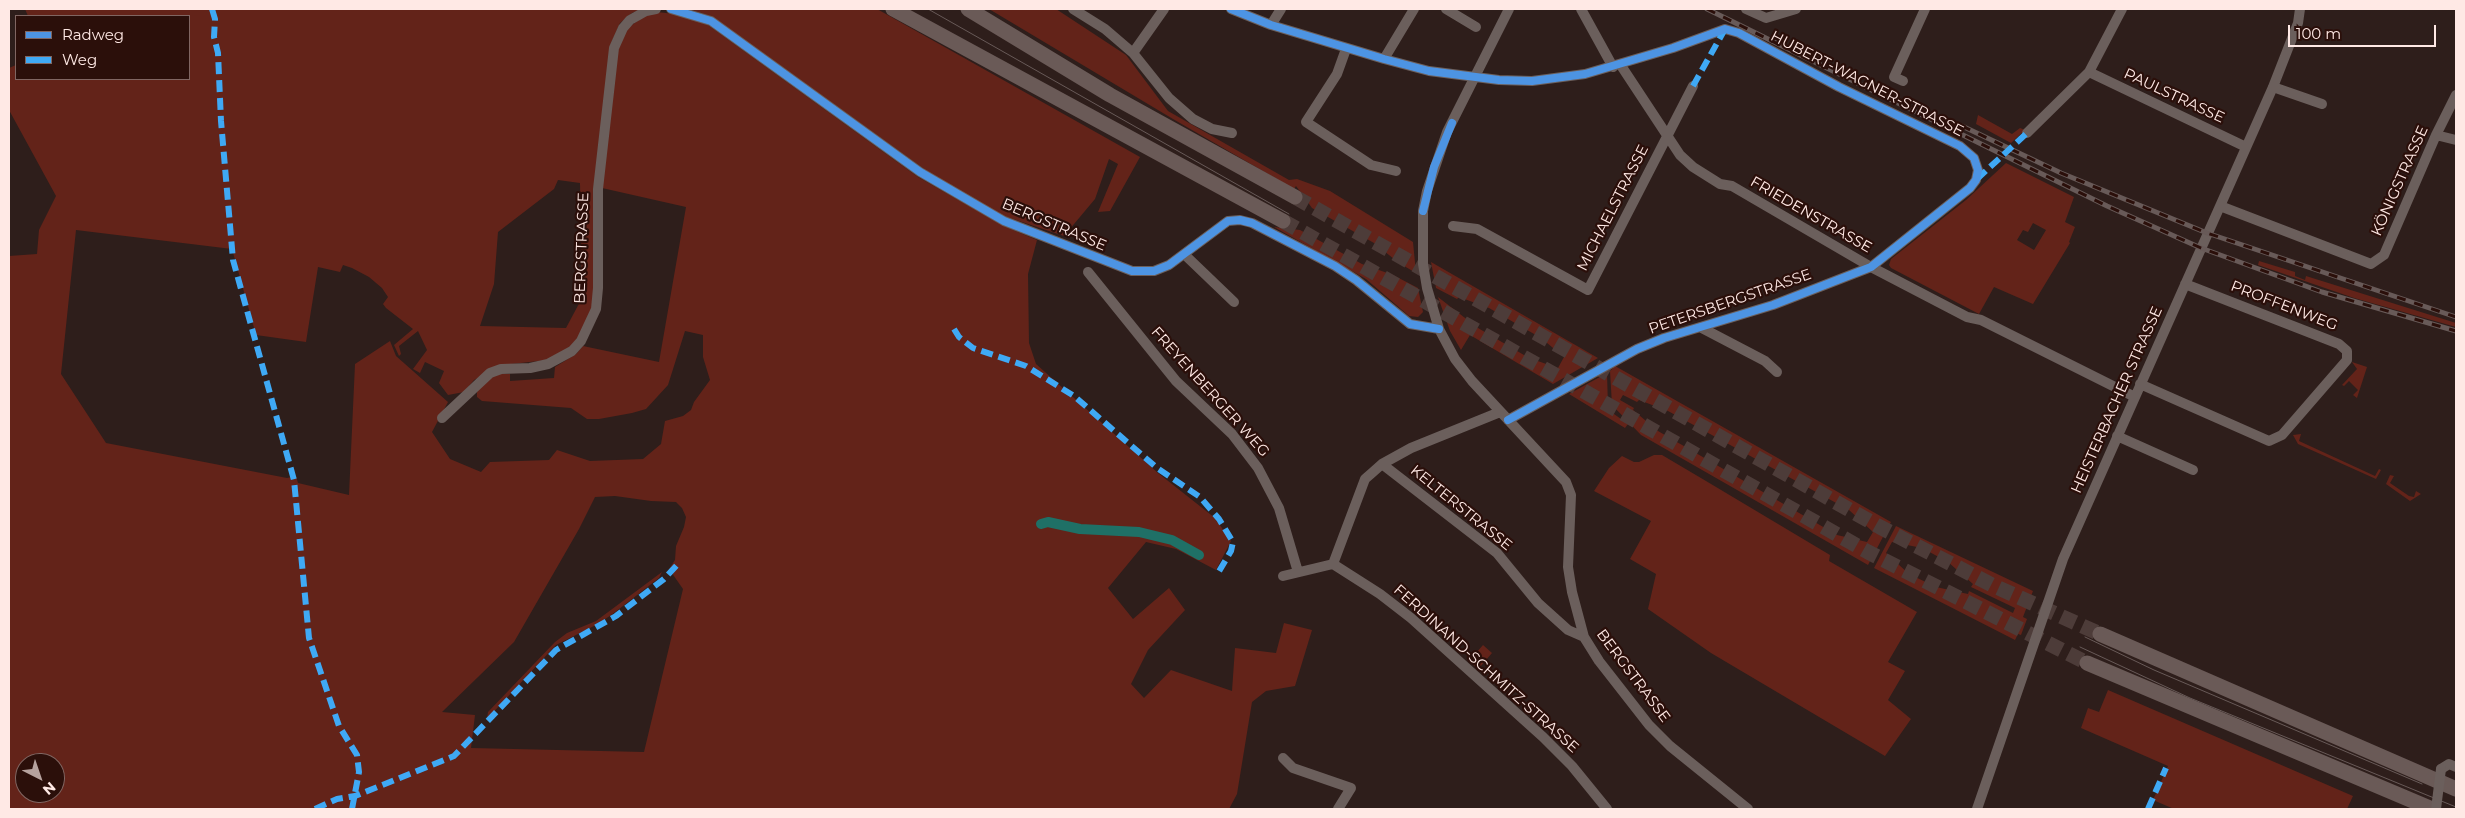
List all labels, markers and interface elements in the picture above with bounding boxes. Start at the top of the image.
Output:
legend [15,15,190,80]
scale bar [2290,15,2438,47]
text: 100 m [2296,24,2341,43]
text: Radweg [62,25,124,44]
street label: HUBERT-WAGNER-STRASSE [1767,27,1967,141]
text: Weg [62,50,97,69]
street label: PAULSTRASSE [2121,65,2227,127]
street label: KÖNIGSTRASSE [2368,123,2432,239]
street label: MICHAELSTRASSE [1573,142,1653,274]
street label: FRIEDENSTRASSE [1747,173,1875,257]
street label: BERGSTRASSE [571,192,593,304]
street label: BERGSTRASSE [999,195,1109,255]
street label: PETERSBERGSTRASSE [1646,266,1814,338]
street label: PROFFENWEG [2228,277,2340,335]
street label: HEISTERBACHER STRASSE [2068,304,2166,496]
street label: FREYENBERGER WEG [1147,323,1273,461]
street label: KELTERSTRASSE [1407,461,1515,555]
street label: FERDINAND-SCHMITZ-STRASSE [1390,581,1582,757]
street label: BERGSTRASSE [1592,626,1674,726]
north arrow [15,753,65,803]
text: N [39,778,59,799]

